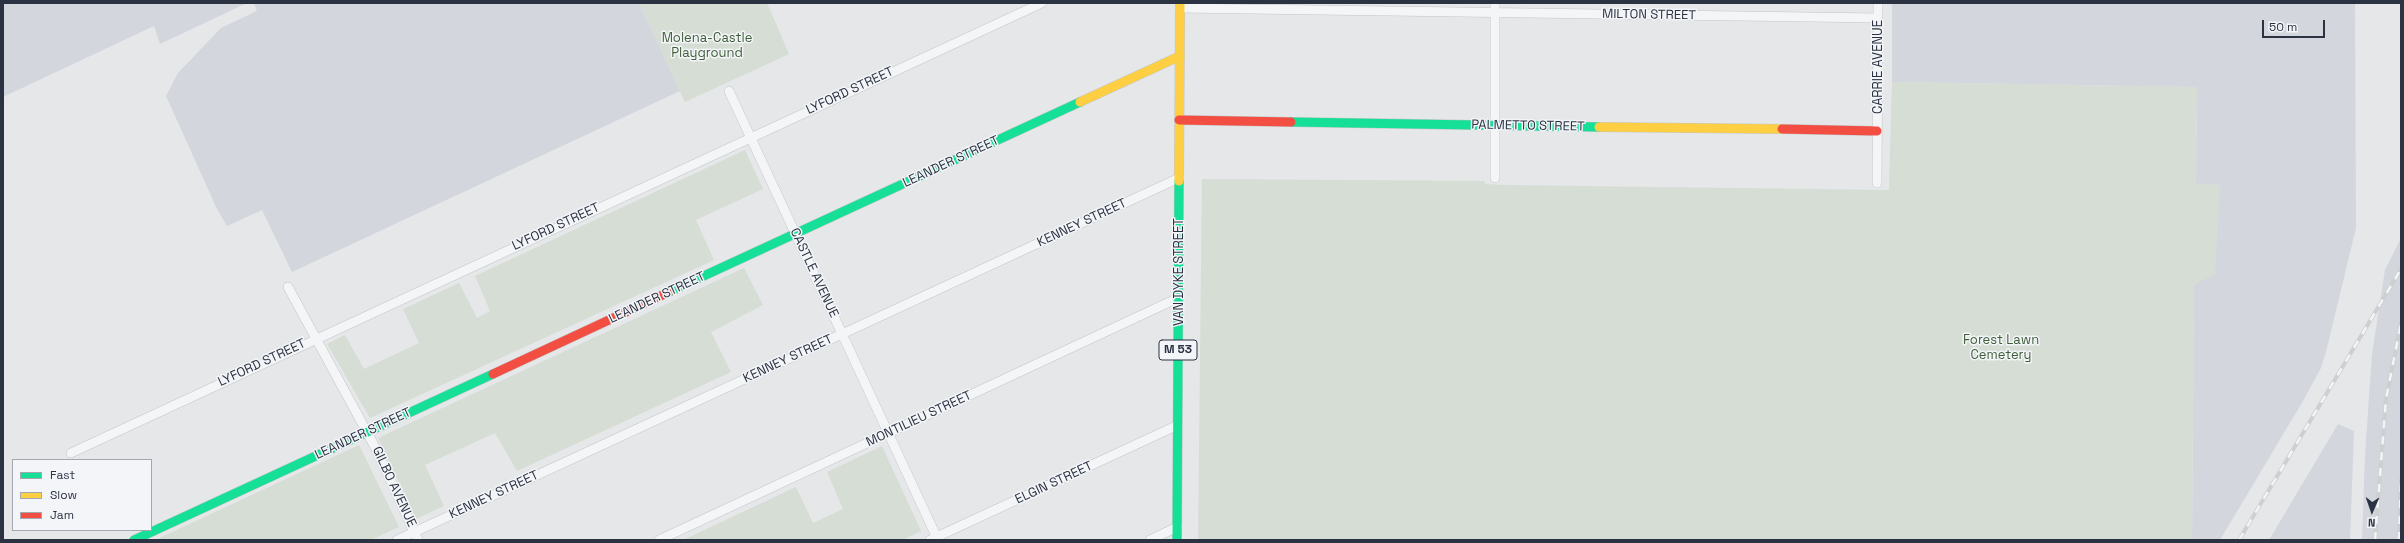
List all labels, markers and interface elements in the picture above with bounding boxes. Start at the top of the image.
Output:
street label: MILTON STREET [1602,6,1696,24]
scale bar [2264,12,2327,38]
text: 50 m [2269,19,2297,35]
street label: CARRIE AVENUE [1870,20,1886,114]
park label: Molena-Castle Playground [662,30,752,61]
street label: LYFORD STREET [804,64,896,118]
street label: PALMETTO STREET [1471,117,1585,135]
street label: LEANDER STREET [900,133,1002,191]
street label: KENNEY STREET [1035,195,1129,251]
street label: LYFORD STREET [510,200,602,254]
street label: VAN DYKE STREET [1171,218,1187,326]
street label: CASTLE AVENUE [786,226,842,320]
street label: LEANDER STREET [606,269,708,327]
street label: KENNEY STREET [741,331,835,387]
park label: Forest Lawn Cemetery [1963,332,2039,363]
street label: LYFORD STREET [216,336,308,390]
road number: M 53 [1159,340,1197,360]
street label: MONTILIEU STREET [864,388,974,450]
street label: LEANDER STREET [312,405,414,463]
street label: GILBO AVENUE [369,444,419,530]
street label: ELGIN STREET [1013,458,1095,508]
legend [12,459,152,531]
text: Fast [50,467,75,483]
street label: KENNEY STREET [447,467,541,523]
text: Slow [50,487,77,503]
north arrow [2352,491,2392,531]
text: Jam [50,507,74,523]
text: N [2368,516,2376,530]

